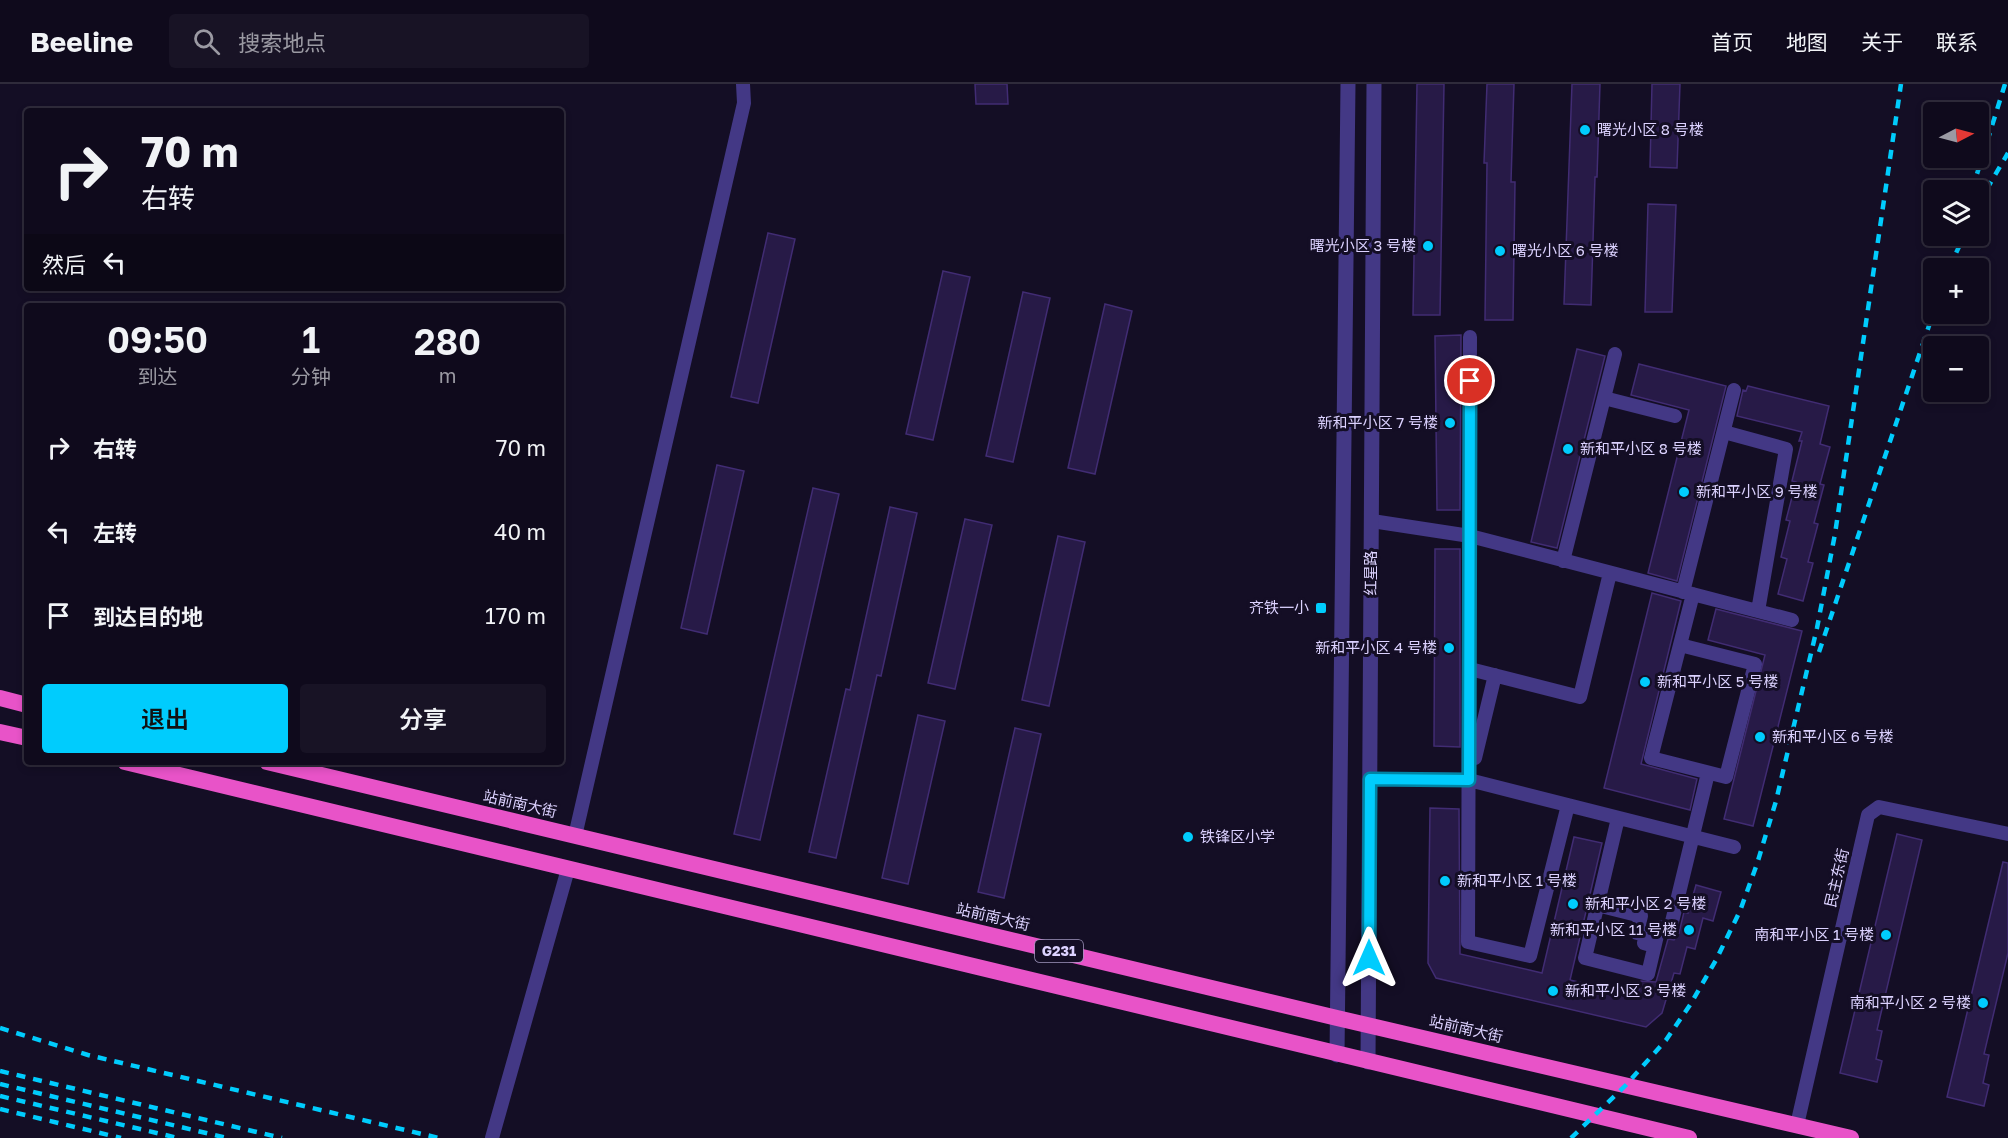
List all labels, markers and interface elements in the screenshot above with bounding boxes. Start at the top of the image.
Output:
search box [169,14,589,68]
text: Beeline [30,25,133,58]
icon: search [190,25,223,58]
text: 搜索地点 [238,29,326,56]
text: 首页 [1711,29,1753,55]
text: 地图 [1786,29,1828,55]
text: 关于 [1861,29,1903,55]
text: 联系 [1936,29,1978,55]
north arrow [1923,102,1989,168]
map controls [1923,102,1989,402]
place label: 曙光小区 8 号楼 [1597,120,1704,138]
marker: 曙光小区 8 号楼 [1578,123,1592,137]
text: 70 m [141,126,238,176]
icon: right [42,132,120,210]
button: layers [1923,180,1989,246]
text: 右转 [141,182,195,214]
place label: 曙光小区 3 号楼 [1310,236,1416,254]
marker: 曙光小区 3 号楼 [1421,239,1435,253]
place label: 曙光小区 6 号楼 [1512,241,1619,259]
marker: 曙光小区 6 号楼 [1493,244,1507,258]
icon: left [98,246,131,279]
text: 然后 [42,251,86,278]
button: + [1923,258,1989,324]
text: 09:50 [107,318,208,361]
text: 1 [302,318,320,361]
text: 280 [414,320,481,363]
button: − [1923,336,1989,402]
pin [1444,355,1495,406]
text: m [439,363,456,387]
text: 到达 [137,364,177,388]
text: 分钟 [291,364,331,388]
icon: arrive [1453,364,1486,397]
place label: 新和平小区 7 号楼 [1318,413,1438,431]
marker: 新和平小区 7 号楼 [1443,416,1457,430]
icon: right [42,431,75,464]
text: 70 m [496,434,546,461]
text: 右转 [93,435,137,462]
place label: 新和平小区 8 号楼 [1580,439,1702,457]
marker: 新和平小区 8 号楼 [1561,442,1575,456]
place label: 新和平小区 9 号楼 [1696,482,1818,500]
marker: 新和平小区 9 号楼 [1677,485,1691,499]
icon: left [42,515,75,548]
text: 40 m [494,518,546,545]
text: 左转 [93,519,137,546]
street label: 红星路 [1361,550,1379,596]
place label: 齐铁一小 [1249,598,1309,616]
icon: arrive [42,599,75,632]
marker: 齐铁一小 [1314,601,1328,615]
text: 170 m [485,602,546,629]
text: 到达目的地 [93,603,203,630]
place label: 新和平小区 4 号楼 [1315,638,1437,656]
marker: 新和平小区 4 号楼 [1442,641,1456,655]
place label: 新和平小区 5 号楼 [1657,672,1778,690]
marker: 新和平小区 5 号楼 [1638,675,1652,689]
button: 退出 [42,684,288,753]
button: 分享 [300,684,546,753]
place label: 新和平小区 6 号楼 [1772,727,1894,745]
marker: 新和平小区 6 号楼 [1753,730,1767,744]
street label: 站前南大街 [482,786,559,820]
place label: 铁锋区小学 [1200,827,1275,845]
marker: 铁锋区小学 [1181,830,1195,844]
street label: 民主东街 [1821,847,1852,909]
place label: 新和平小区 1 号楼 [1457,871,1577,889]
marker: 新和平小区 1 号楼 [1438,874,1452,888]
place label: 新和平小区 2 号楼 [1585,894,1706,912]
marker: 新和平小区 2 号楼 [1566,897,1580,911]
street label: 站前南大街 [955,899,1032,933]
place label: 新和平小区 11 号楼 [1550,920,1677,938]
marker: 新和平小区 11 号楼 [1682,923,1696,937]
place label: 南和平小区 1 号楼 [1754,925,1874,943]
position arrow [1337,926,1401,990]
marker: 南和平小区 1 号楼 [1879,928,1893,942]
road number: G231 [1035,940,1083,962]
place label: 新和平小区 3 号楼 [1565,981,1686,999]
marker: 新和平小区 3 号楼 [1546,984,1560,998]
place label: 南和平小区 2 号楼 [1850,993,1971,1011]
marker: 南和平小区 2 号楼 [1976,996,1990,1010]
street label: 站前南大街 [1428,1011,1505,1045]

